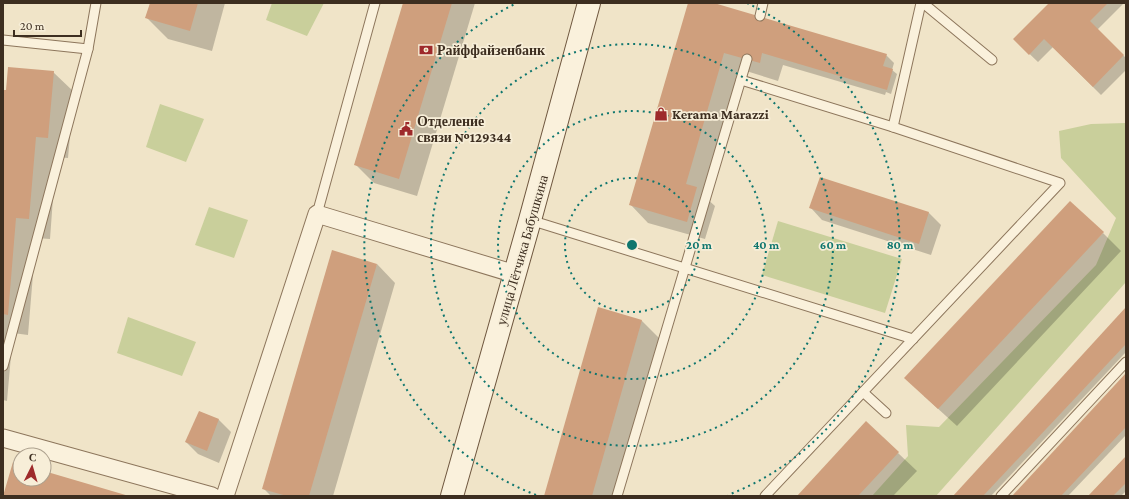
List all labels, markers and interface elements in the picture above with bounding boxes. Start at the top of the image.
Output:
scale bar [14,12,81,38]
text: 20 m [20,19,45,33]
bank icon: Райффайзенбанк [418,42,434,58]
place label: Райффайзенбанк [437,42,546,58]
shop icon: Kerama Marazzi [653,106,669,122]
place label: Kerama Marazzi [672,106,769,122]
place label: Отделение связи №129344 [417,113,512,145]
public building icon: Отделение связи №129344 [398,121,414,137]
street label: улица Лётчика Бабушкина [493,172,551,327]
centre of rings [625,238,639,252]
text: 20 m [686,238,713,252]
text: 40 m [753,238,780,252]
text: 60 m [820,238,847,252]
text: 80 m [887,238,914,252]
north arrow [12,447,52,487]
text: С [28,451,37,463]

